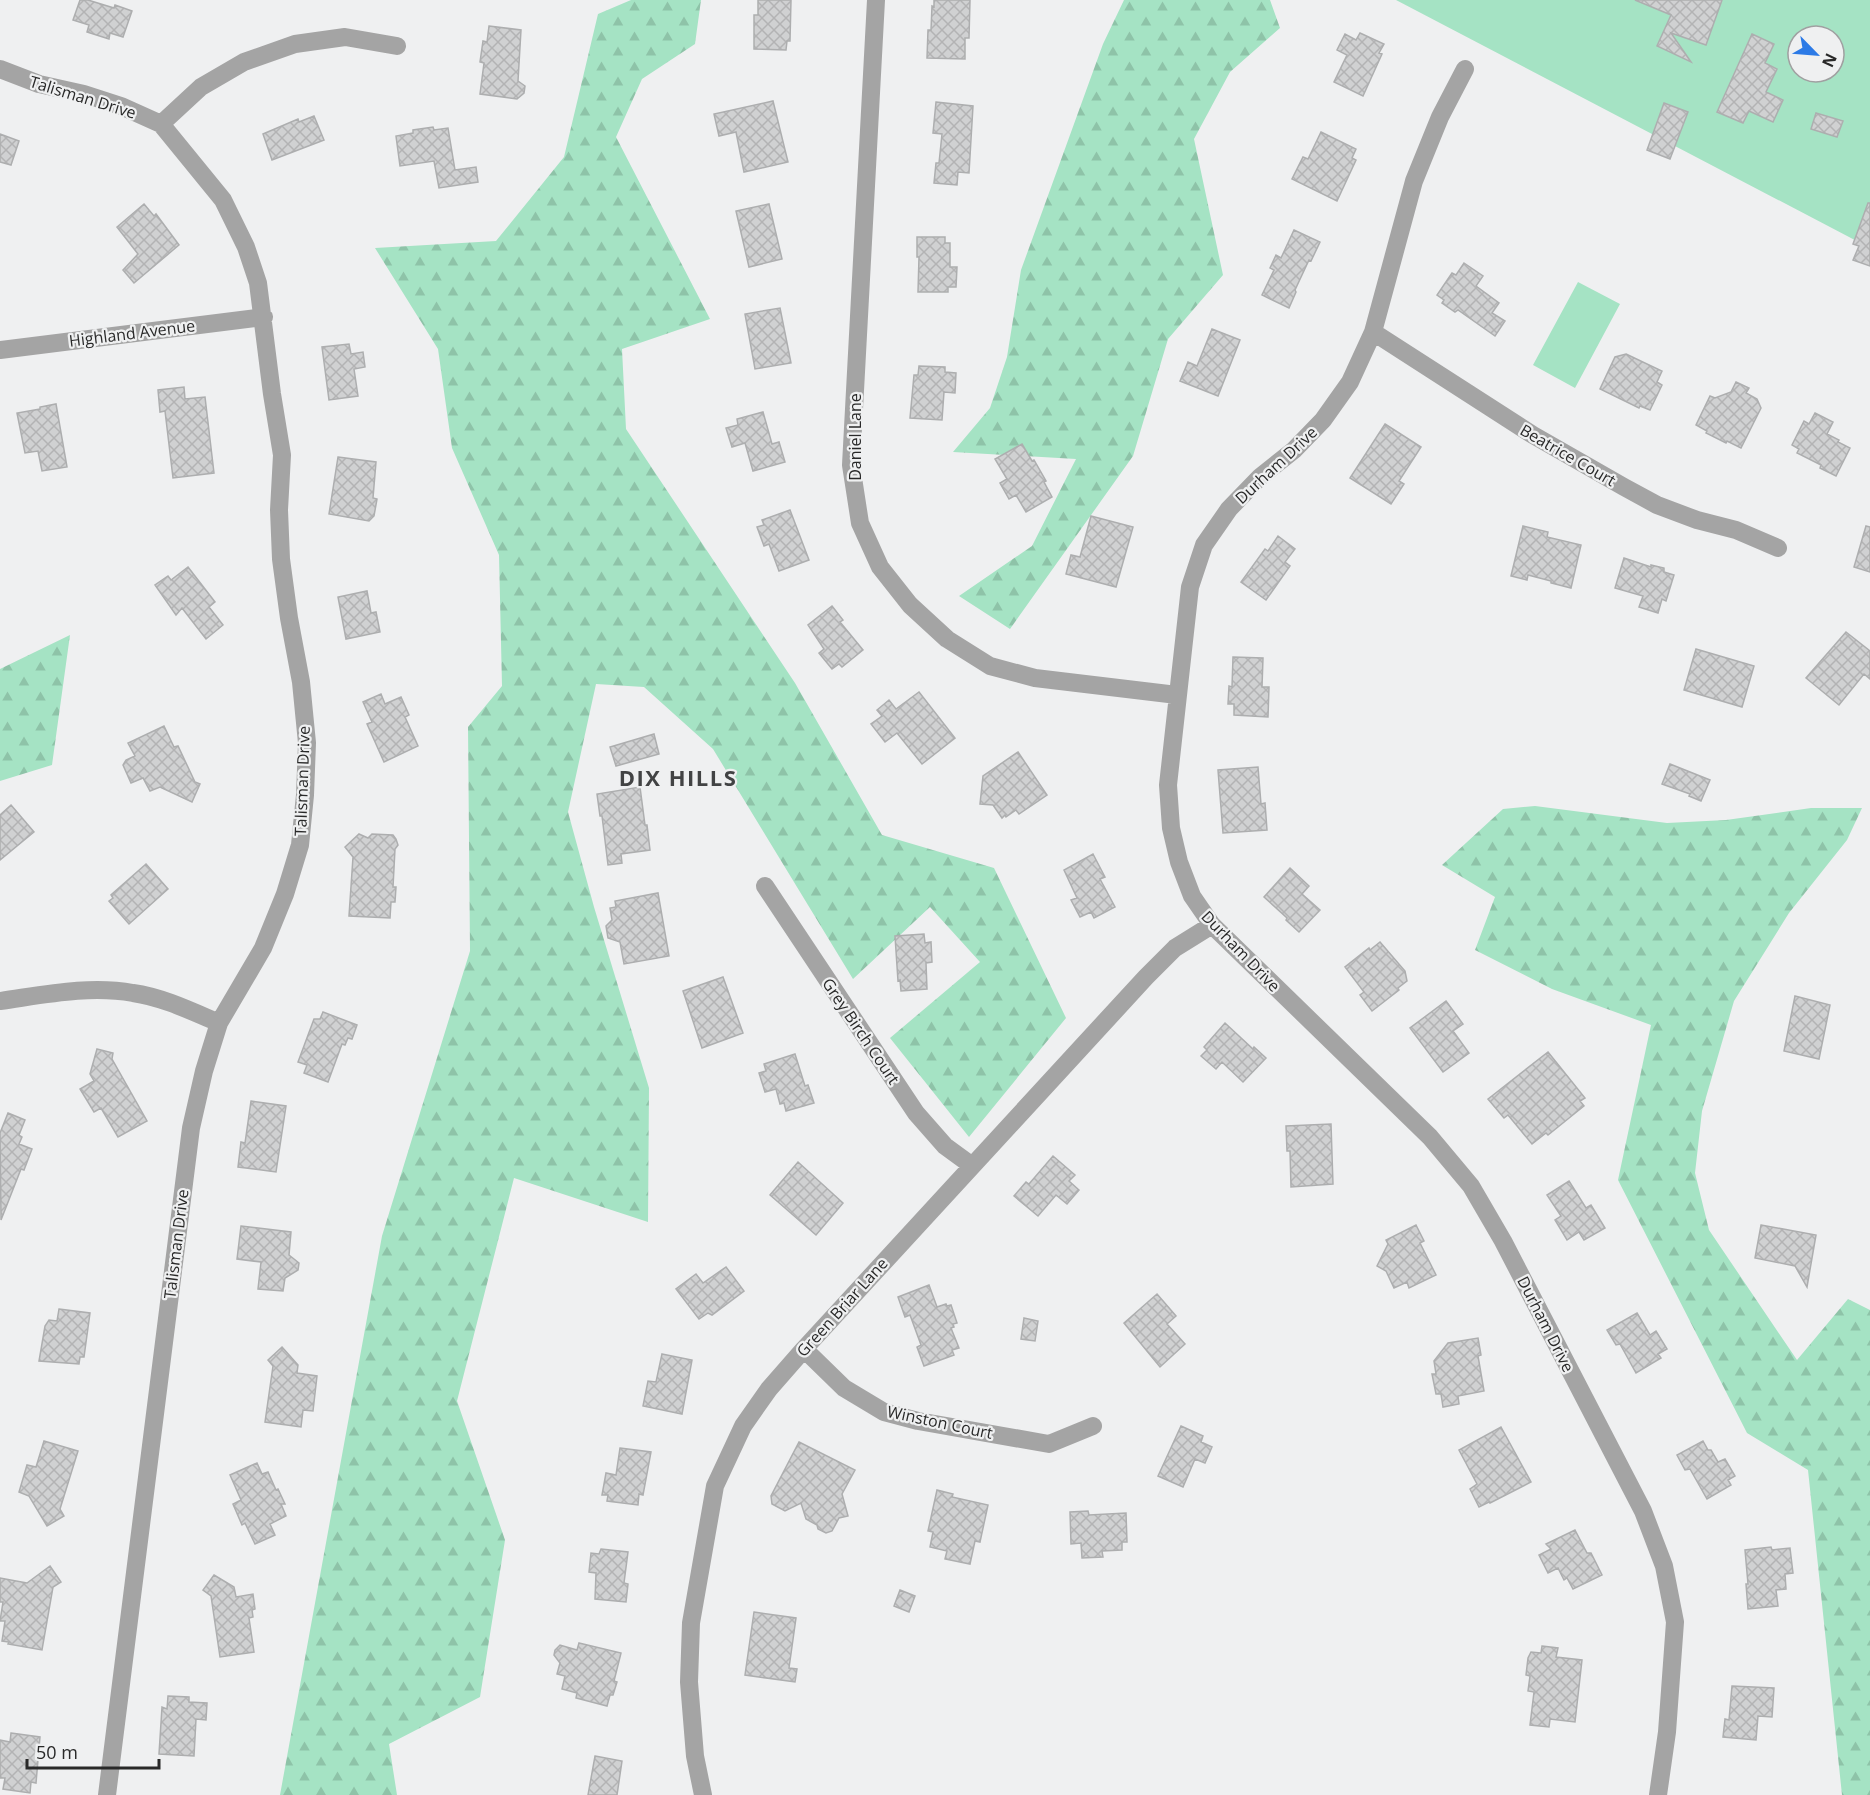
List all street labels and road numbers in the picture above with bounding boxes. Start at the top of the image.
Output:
street label: Talisman Drive [27,70,139,124]
street label: Highland Avenue [68,314,196,352]
street label: Daniel Lane [844,393,866,481]
street label: Beatrice Court [1516,419,1620,491]
street label: Durham Drive [1230,421,1322,509]
street label: Talisman Drive [289,726,315,836]
street label: Durham Drive [1197,906,1285,996]
street label: Grey Birch Court [817,974,905,1089]
street label: Talisman Drive [158,1188,194,1300]
street label: Green Briar Lane [791,1253,893,1361]
street label: Durham Drive [1512,1272,1580,1376]
street label: Winston Court [885,1400,995,1444]

